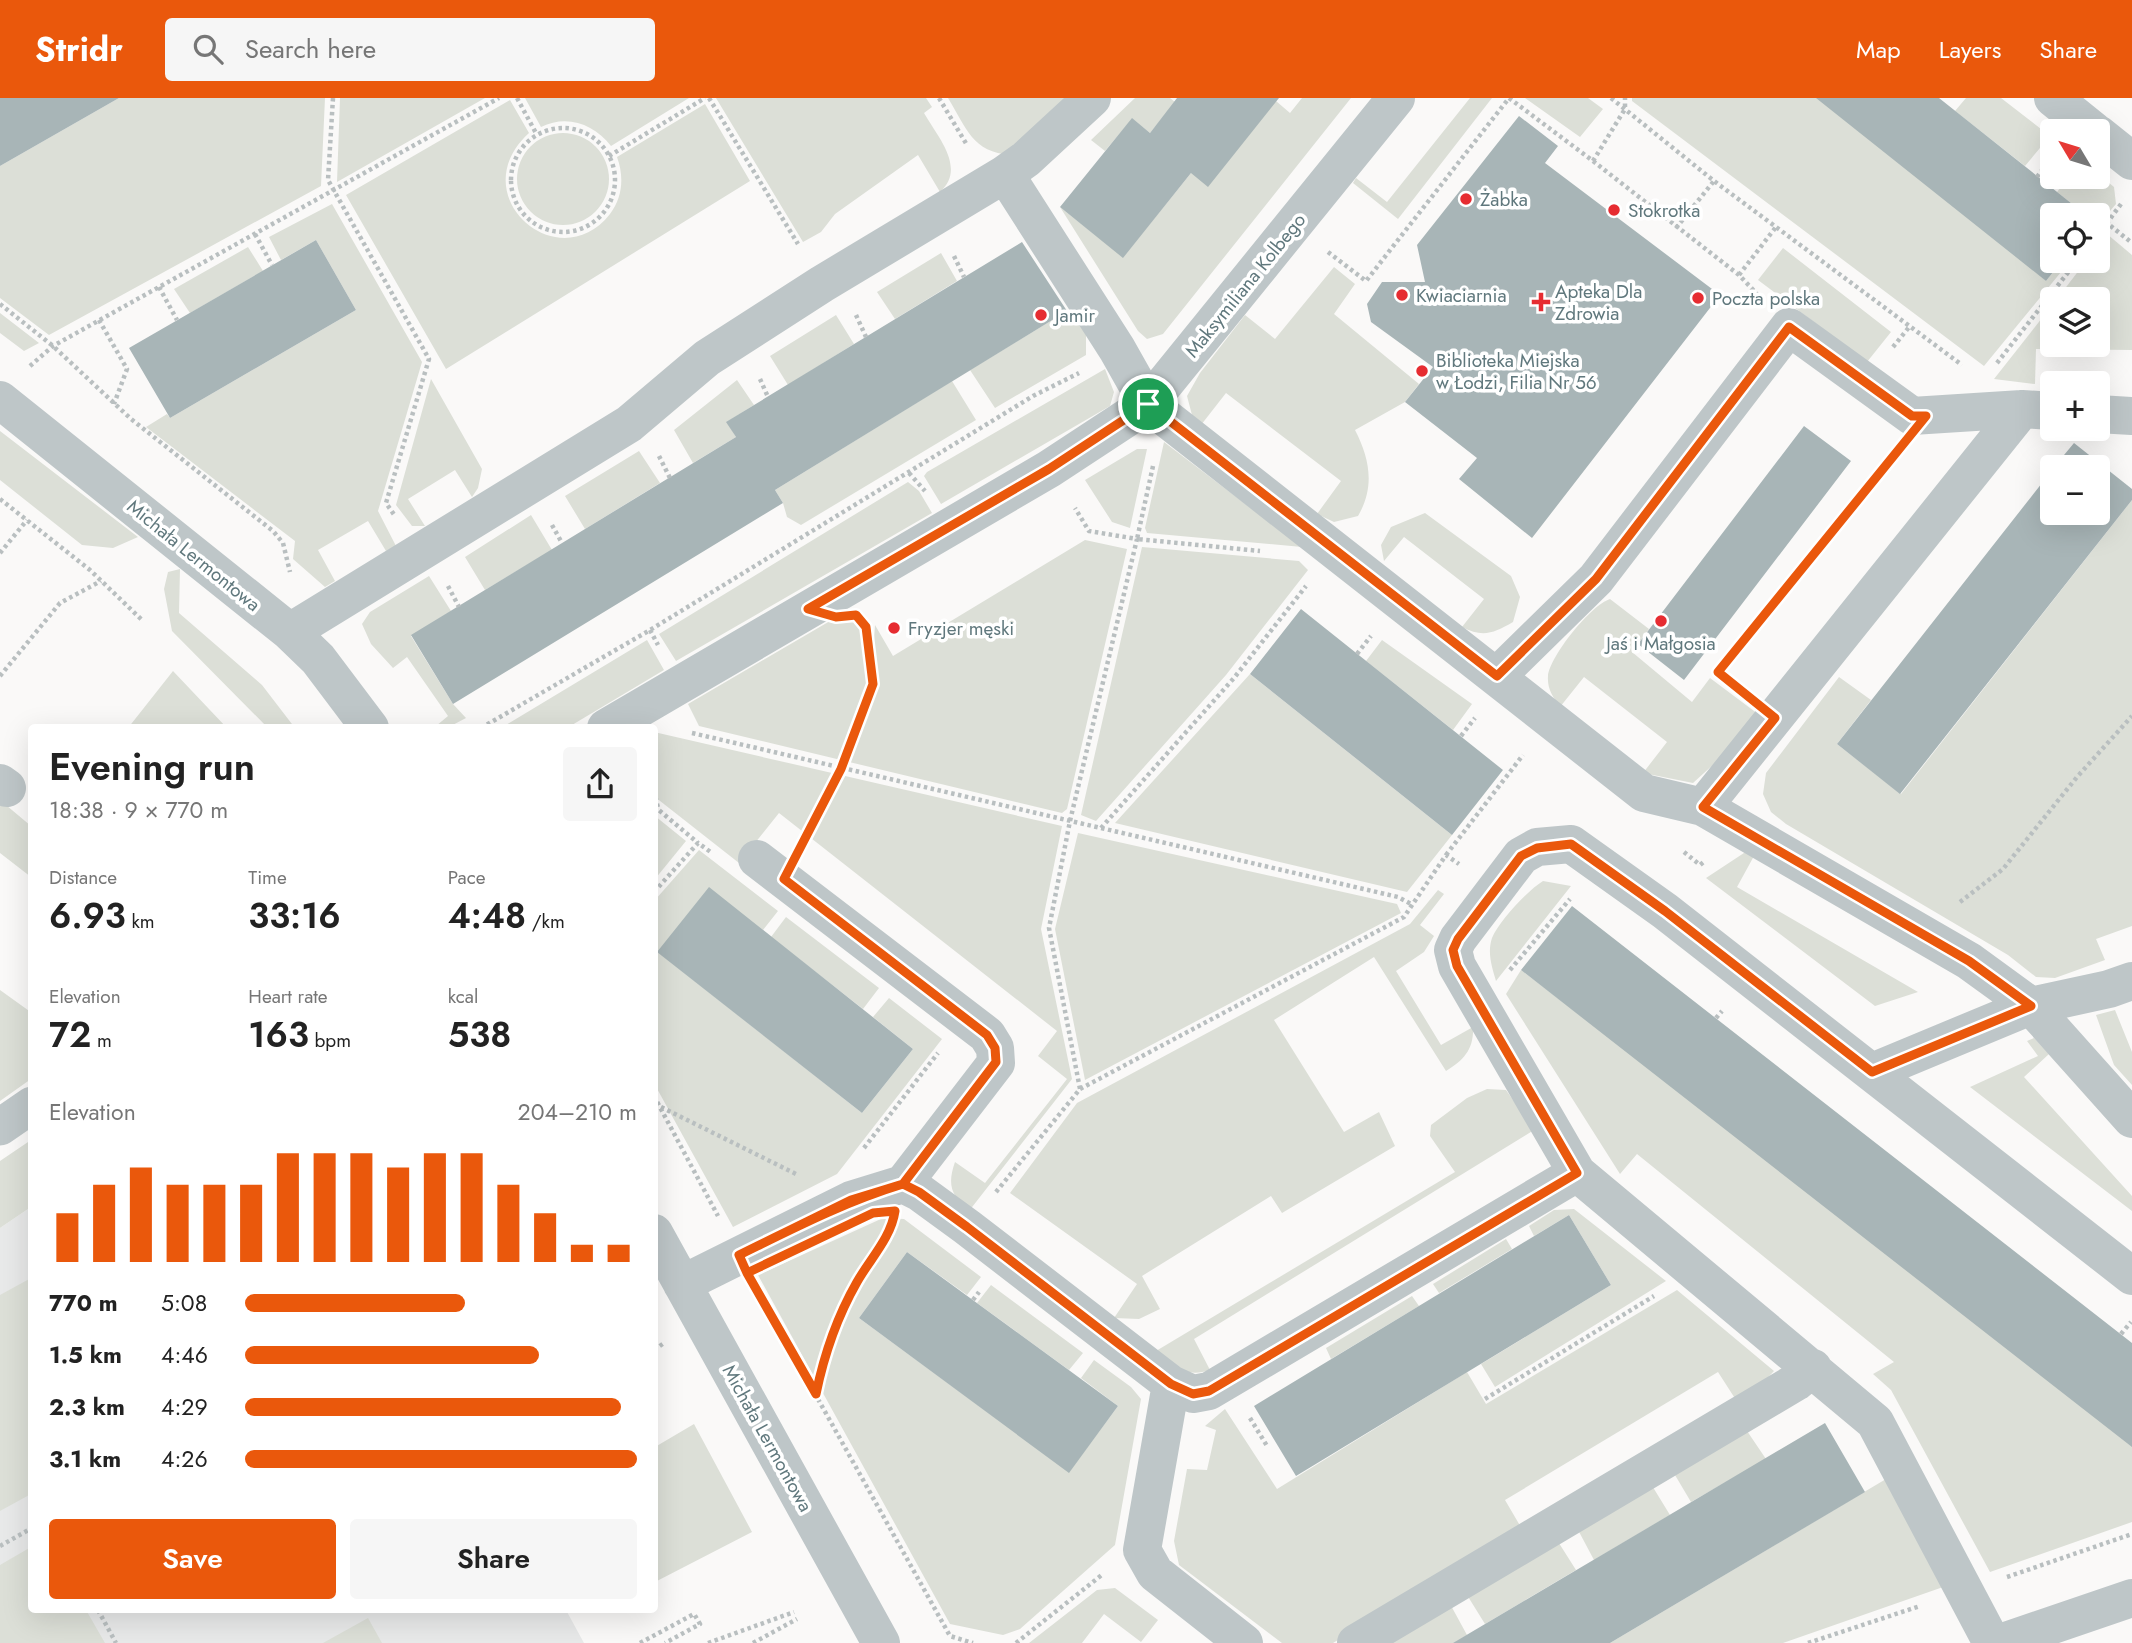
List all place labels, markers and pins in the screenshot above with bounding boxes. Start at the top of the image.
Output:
place label: Żabka [1480,186,1528,213]
marker: Żabka [1458,191,1474,207]
place label: Stokrotka [1628,197,1700,224]
marker: Stokrotka [1606,202,1622,218]
place label: Apteka Dla Zdrowia [1555,278,1642,327]
place label: Kwiaciarnia [1416,282,1507,309]
place label: Poczta polska [1712,285,1820,312]
marker: Kwiaciarnia [1394,287,1410,303]
marker: Poczta polska [1690,290,1706,306]
marker: Apteka Dla Zdrowia [1533,294,1549,310]
place label: Jamir [1052,302,1095,329]
marker: Jamir [1033,307,1049,323]
place label: Biblioteka Miejska w Łodzi, Filia Nr 56 [1436,347,1597,396]
marker: Biblioteka Miejska w Łodzi, Filia Nr 56 [1414,363,1430,379]
pin [1118,374,1178,434]
marker: Jaś i Małgosia [1653,613,1669,629]
place label: Fryzjer męski [908,615,1014,642]
marker: Fryzjer męski [886,620,902,636]
place label: Jaś i Małgosia [1603,630,1716,657]

